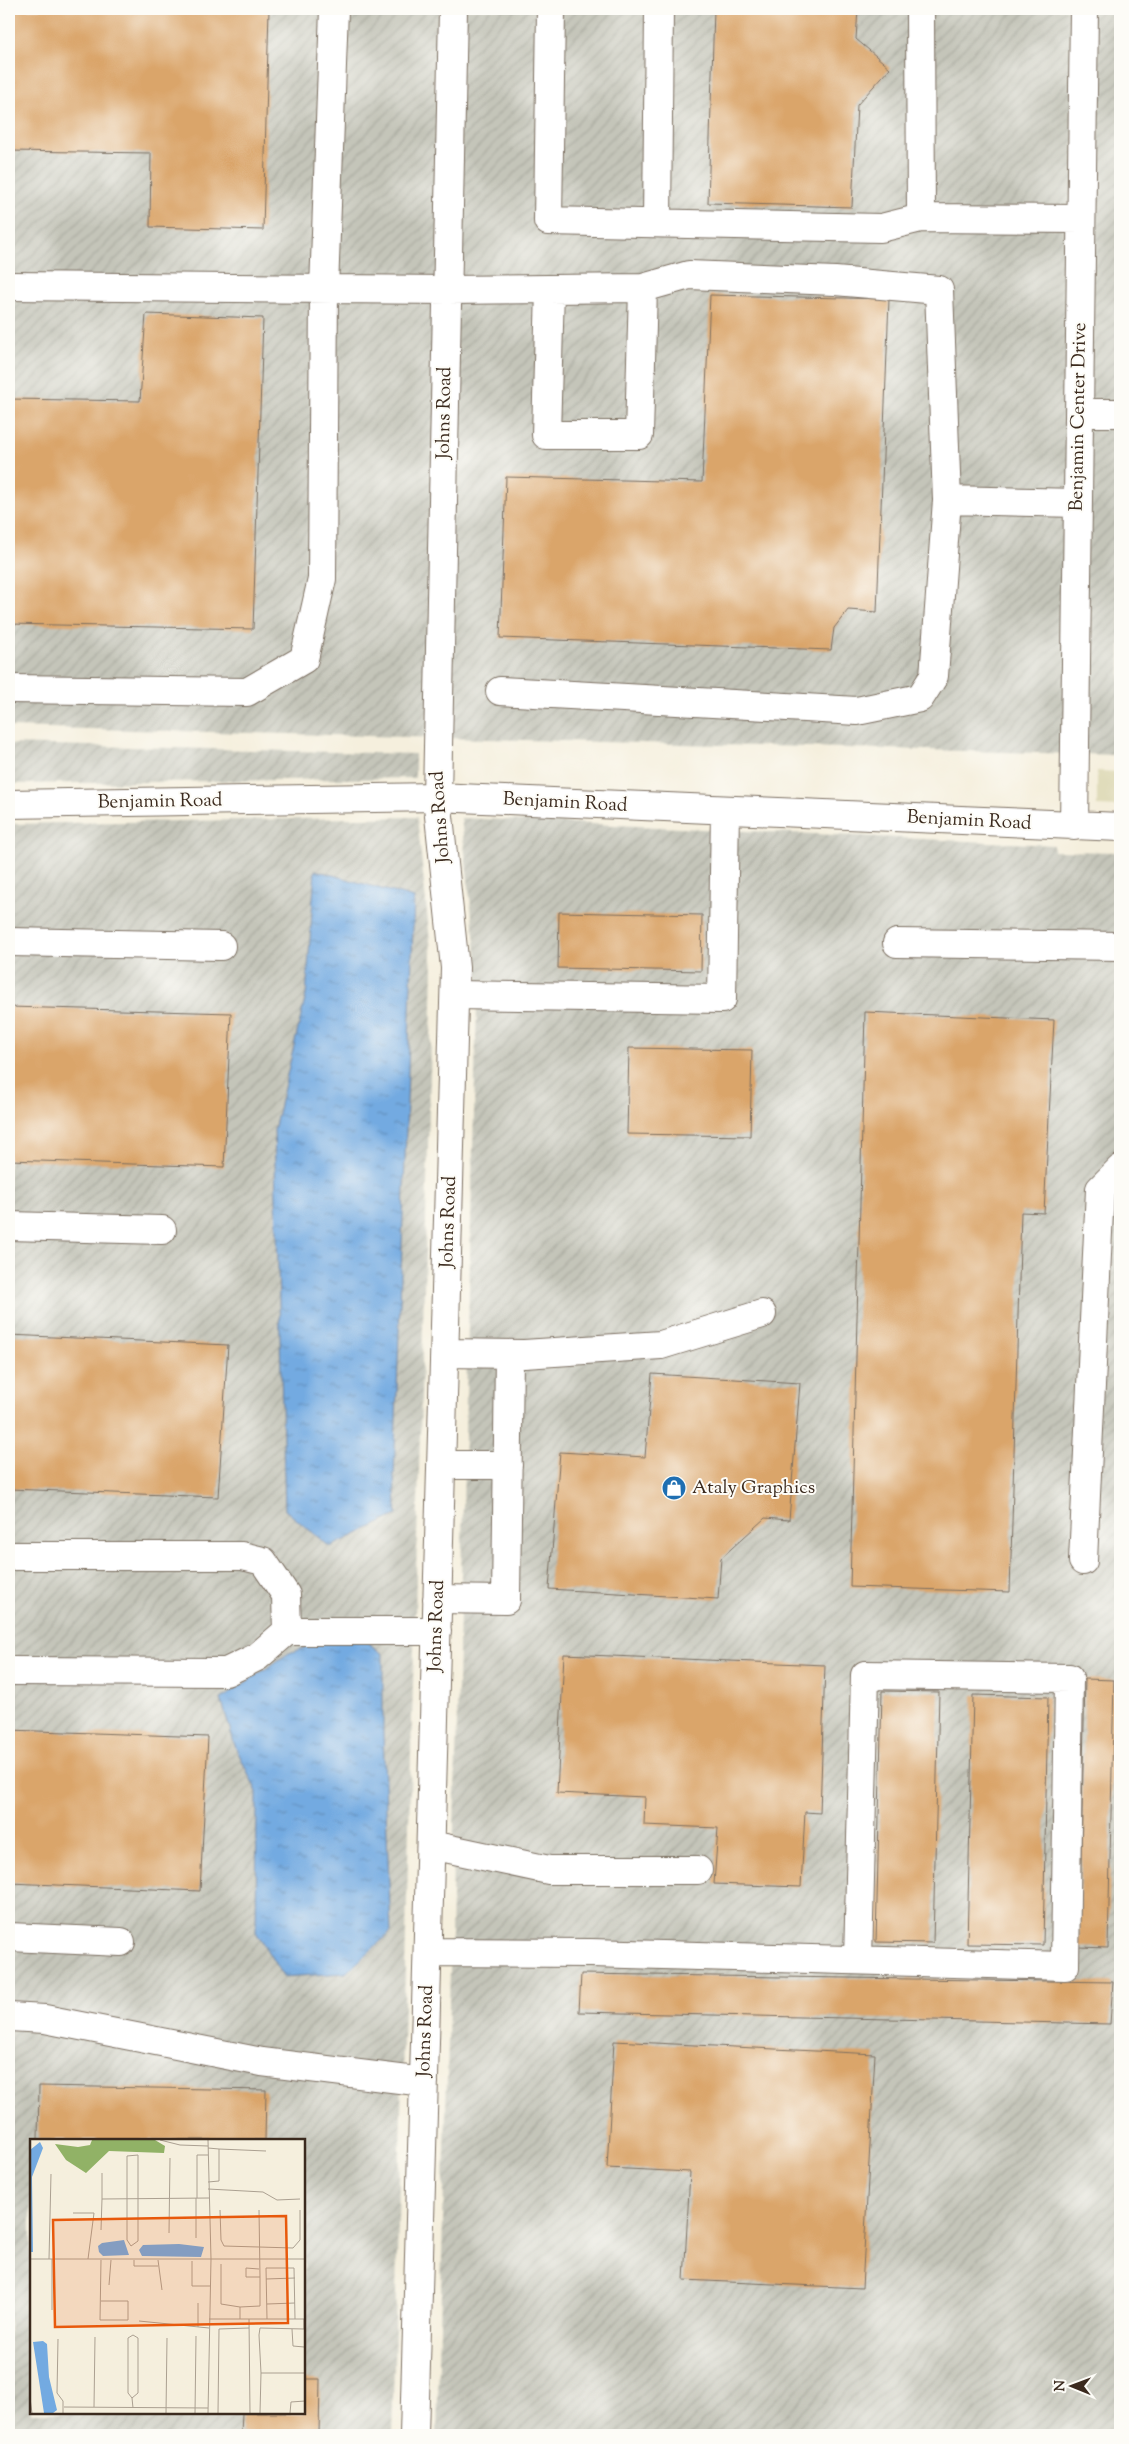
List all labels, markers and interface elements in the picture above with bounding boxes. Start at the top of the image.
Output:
street label: Benjamin Center Drive [1064,322,1094,512]
street label: Johns Road [431,366,459,460]
street label: Johns Road [424,770,458,865]
street label: Benjamin Road [502,786,628,820]
street label: Benjamin Road [97,787,223,817]
street label: Benjamin Road [906,804,1032,838]
street label: Johns Road [434,1175,464,1270]
shop icon: Ataly Graphics [661,1475,687,1501]
place label: Ataly Graphics [692,1475,815,1502]
street label: Johns Road [422,1579,452,1674]
street label: Johns Road [411,1984,441,2079]
inset map [30,2139,305,2414]
north arrow [1046,2362,1096,2412]
text: N [1051,2380,1071,2392]

